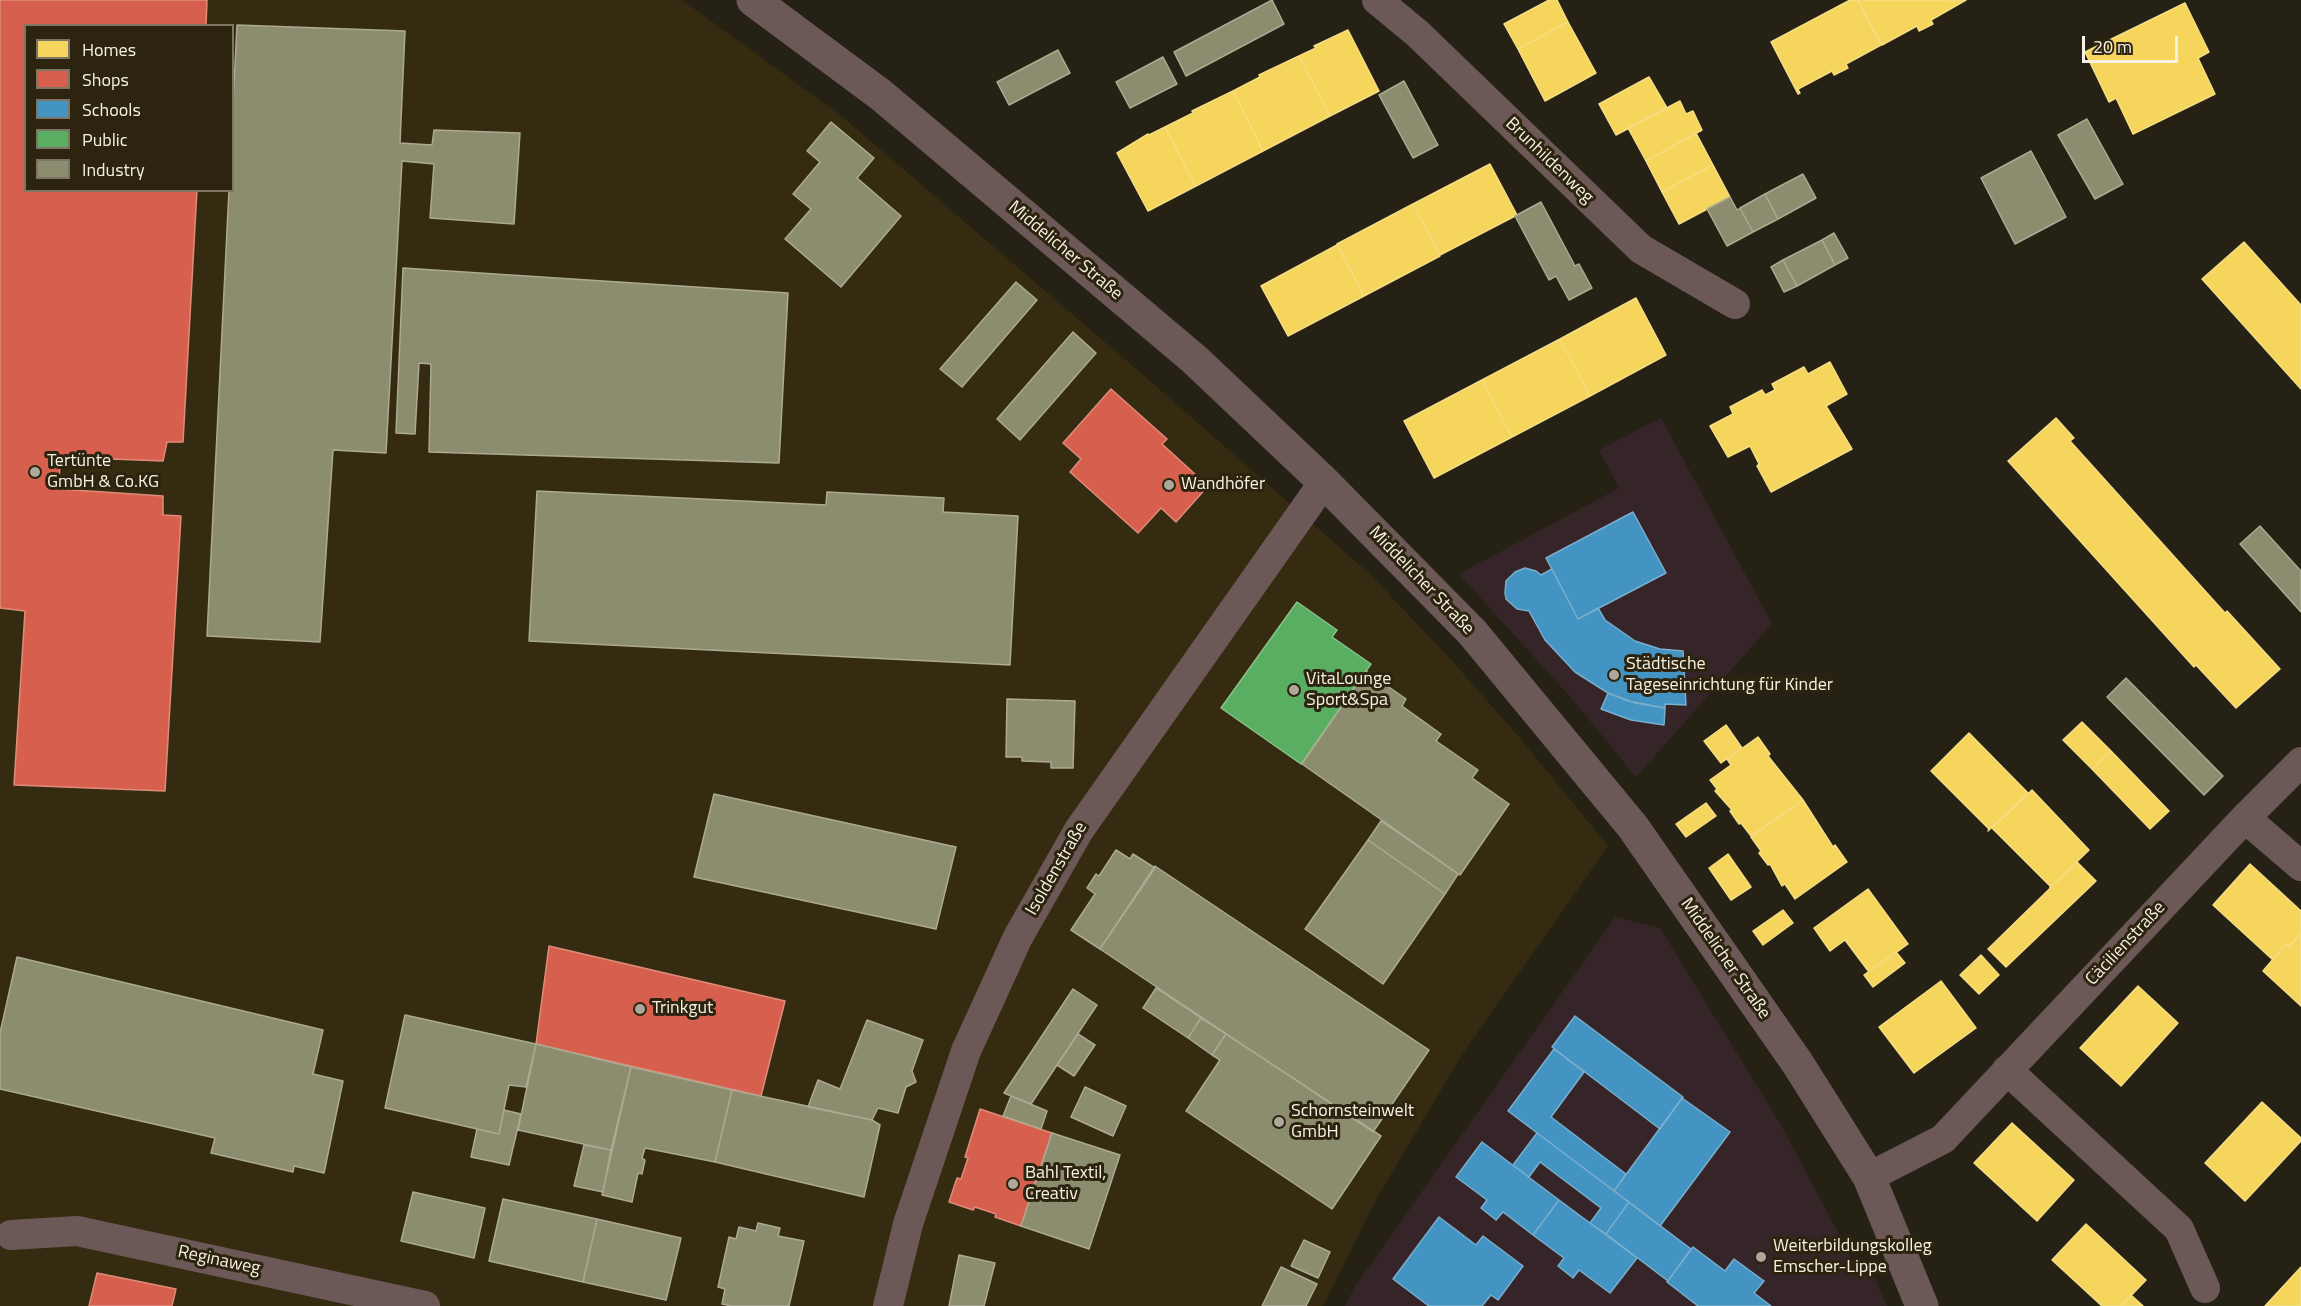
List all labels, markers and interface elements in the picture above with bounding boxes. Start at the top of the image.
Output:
legend [24,24,234,192]
scale bar [2085,24,2181,62]
text: 20 m [2093,33,2132,60]
text: Homes [82,36,136,63]
text: Shops [82,66,129,93]
text: Schools [82,96,141,123]
street label: Brunhildenweg [1500,113,1598,209]
text: Public [82,126,128,153]
text: Industry [82,156,145,183]
street label: Middelicher Straße [1003,197,1127,305]
place label: Tertünte GmbH & Co.KG [47,451,159,494]
marker: Tertünte GmbH & Co.KG [28,465,42,479]
place label: Wandhöfer [1181,474,1265,496]
marker: Wandhöfer [1162,478,1176,492]
street label: Middelicher Straße [1364,522,1478,640]
place label: Städtische Tageseinrichtung für Kinder [1626,654,1833,696]
marker: Städtische Tageseinrichtung für Kinder [1607,668,1621,682]
place label: VitaLounge Sport&Spa [1306,669,1391,712]
marker: VitaLounge Sport&Spa [1287,683,1301,697]
street label: Isoldenstraße [1022,819,1092,919]
street label: Middelicher Straße [1675,894,1775,1024]
street label: Cäcilienstraße [2082,898,2170,990]
place label: Trinkgut [652,998,713,1020]
marker: Trinkgut [633,1002,647,1016]
place label: Schornsteinwelt GmbH [1291,1101,1414,1144]
marker: Schornsteinwelt GmbH [1272,1115,1286,1129]
place label: Bahl Textil, Creativ [1025,1163,1106,1206]
marker: Bahl Textil, Creativ [1006,1177,1020,1191]
place label: Weiterbildungskolleg Emscher-Lippe [1773,1236,1932,1278]
street label: Reginaweg [176,1242,262,1280]
marker: Weiterbildungskolleg Emscher-Lippe [1754,1250,1768,1264]

